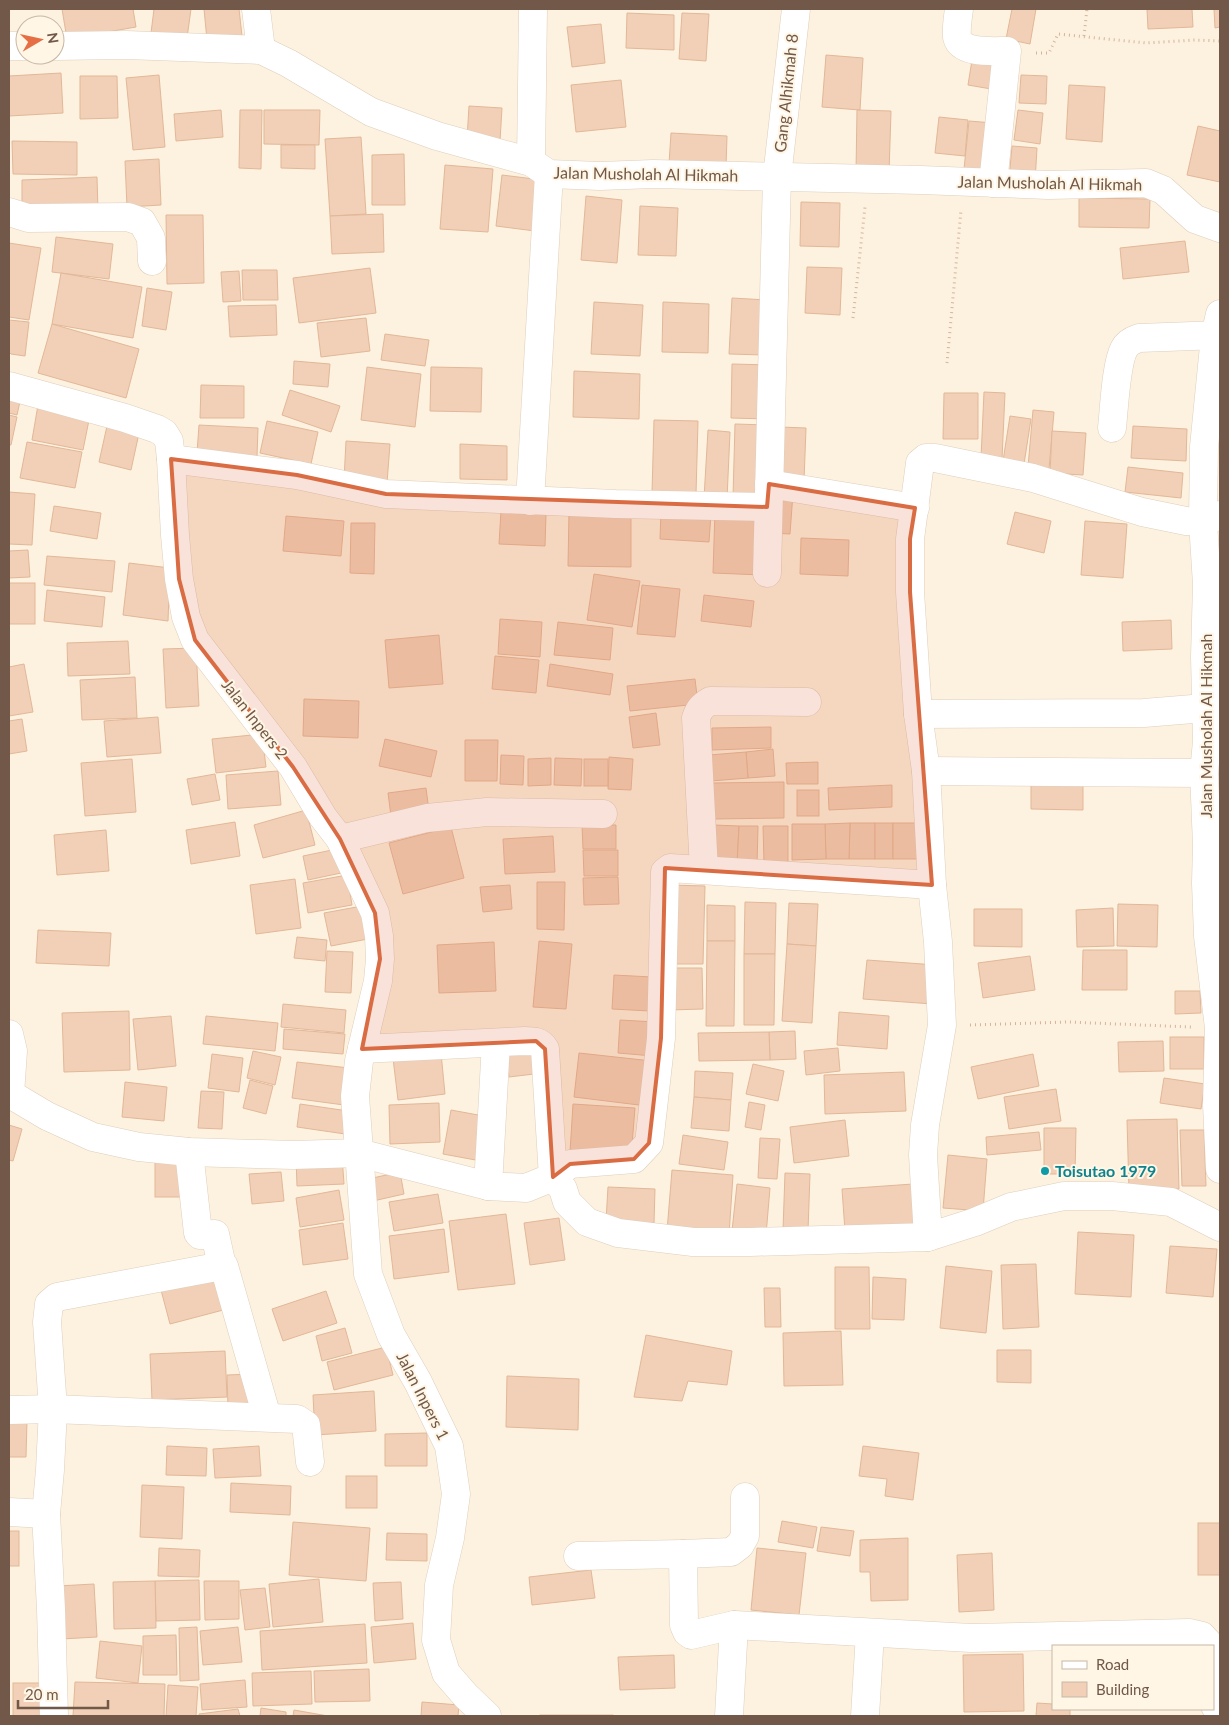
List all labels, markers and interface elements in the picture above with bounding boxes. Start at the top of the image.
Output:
north arrow [15,15,65,65]
text: N [44,31,63,45]
street label: Gang Alhikmah 8 [770,33,801,153]
street label: Jalan Musholah Al Hikmah [554,162,739,185]
street label: Jalan Musholah Al Hikmah [958,171,1143,194]
street label: Jalan Musholah Al Hikmah [1196,634,1215,818]
street label: Jalan Inpers 2 [218,675,292,762]
place label: Toisutao 1979 [1055,1161,1156,1180]
marker: Toisutao 1979 [1039,1165,1051,1177]
street label: Jalan Inpers 1 [393,1349,454,1443]
legend [1052,1645,1214,1710]
text: Road [1096,1655,1129,1673]
scale bar [18,1678,108,1710]
text: Building [1096,1680,1149,1698]
text: 20 m [25,1685,59,1703]

